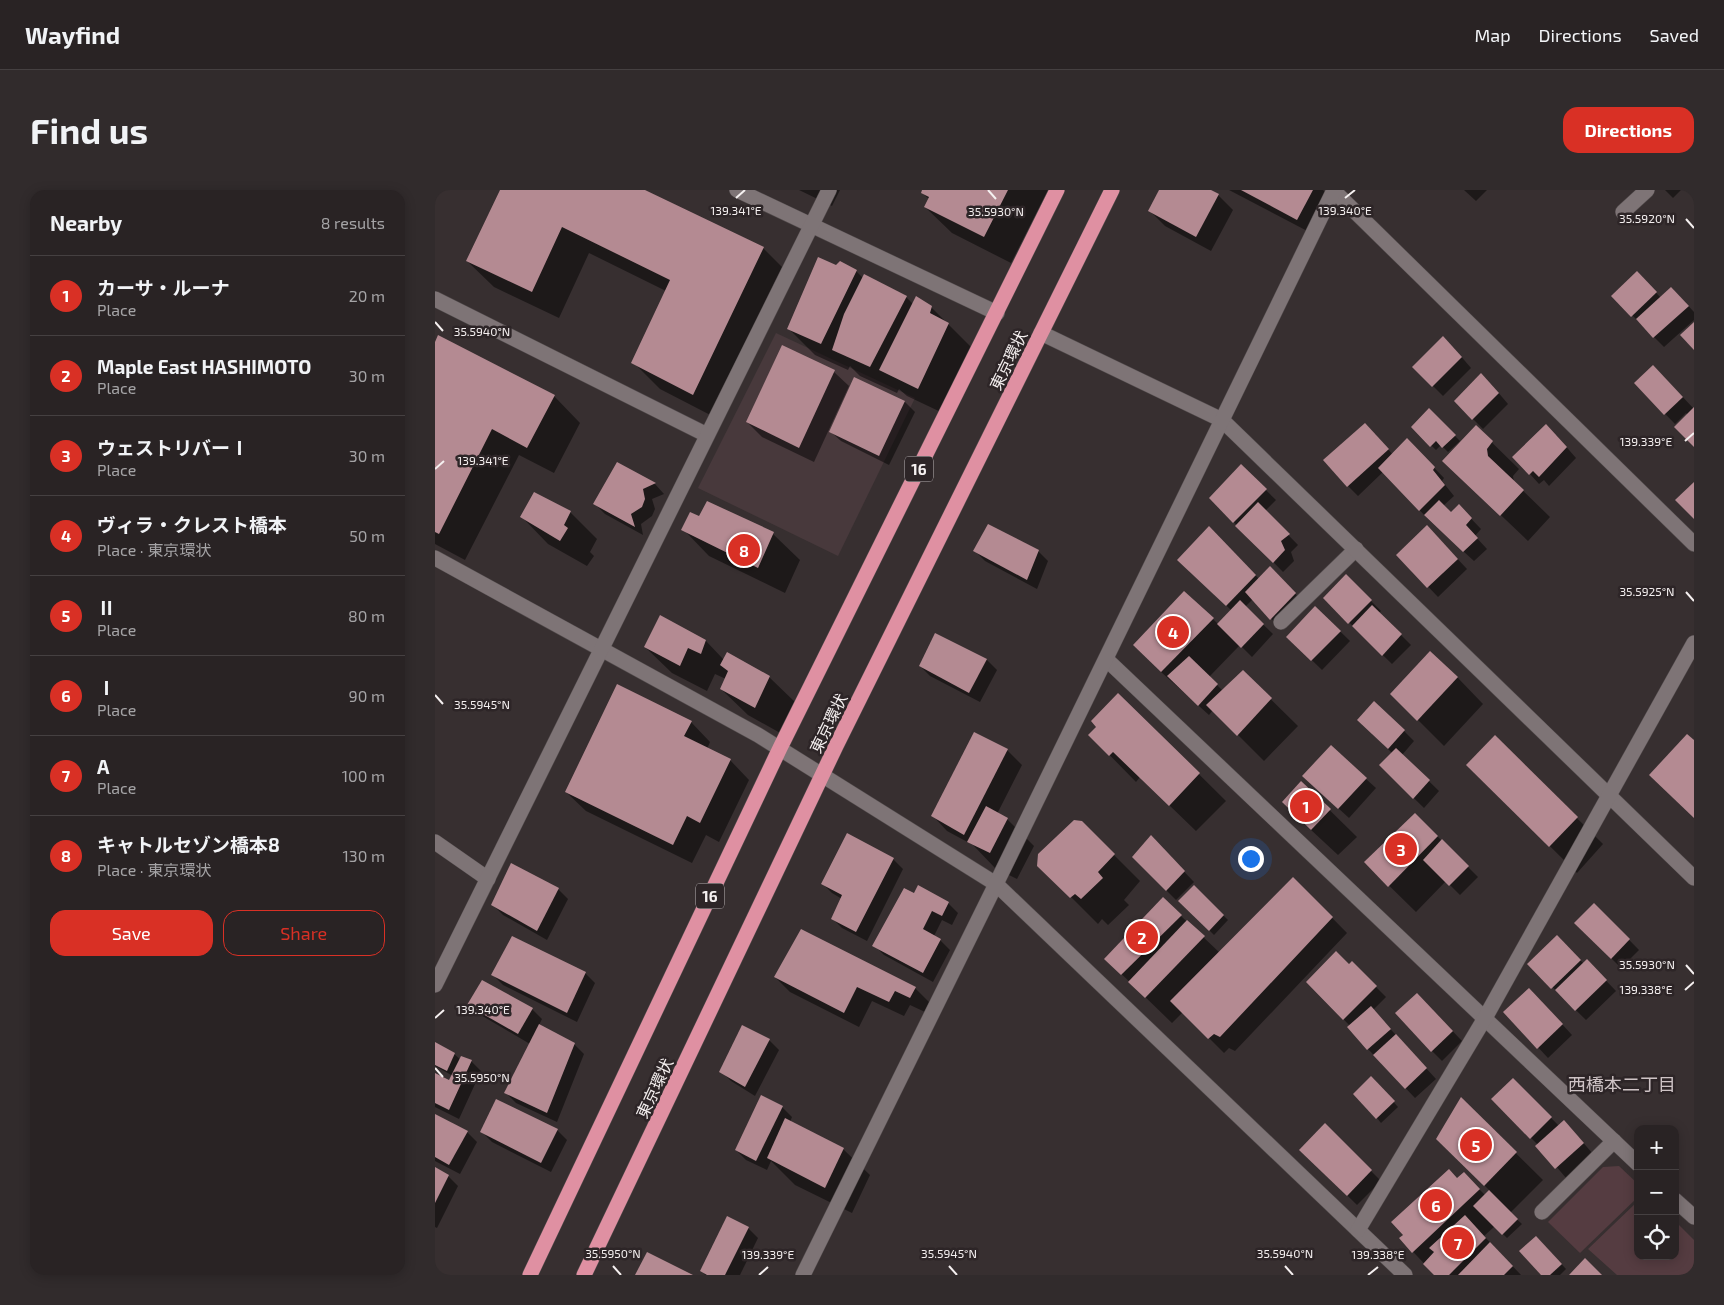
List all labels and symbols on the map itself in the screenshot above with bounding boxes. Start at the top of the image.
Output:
text: 139.341°E [711,203,762,217]
text: 139.340°E [1318,203,1372,217]
text: 35.5930°N [968,204,1024,218]
text: 35.5920°N [1619,211,1675,225]
text: 35.5940°N [454,324,510,338]
street label: 東京環状 [985,327,1031,393]
text: 139.339°E [1620,434,1672,448]
text: 139.341°E [458,453,509,467]
road number: 16 [905,456,933,482]
pin: 8 [728,531,760,569]
text: 35.5925°N [1619,584,1675,598]
pin: 4 [1157,613,1189,651]
street label: 東京環状 [805,690,851,756]
text: 35.5945°N [454,697,510,711]
pin: 1 [1290,787,1322,825]
pin: 3 [1385,830,1417,868]
your location [1238,846,1264,872]
road number: 16 [696,884,724,908]
pin: 2 [1126,918,1158,956]
text: 35.5930°N [1619,957,1675,971]
text: 139.338°E [1620,982,1673,996]
text: 139.340°E [456,1002,510,1016]
street label: 東京環状 [632,1055,676,1121]
text: 35.5950°N [454,1070,510,1084]
district label: 西橋本二丁目 [1568,1073,1676,1095]
pin: 5 [1460,1126,1492,1164]
pin: 6 [1420,1186,1452,1224]
pin: 7 [1442,1224,1474,1262]
text: 35.5950°N [585,1246,641,1260]
text: 35.5945°N [921,1246,977,1260]
text: 35.5940°N [1257,1246,1313,1260]
text: 139.339°E [742,1247,794,1261]
text: 139.338°E [1352,1247,1405,1261]

